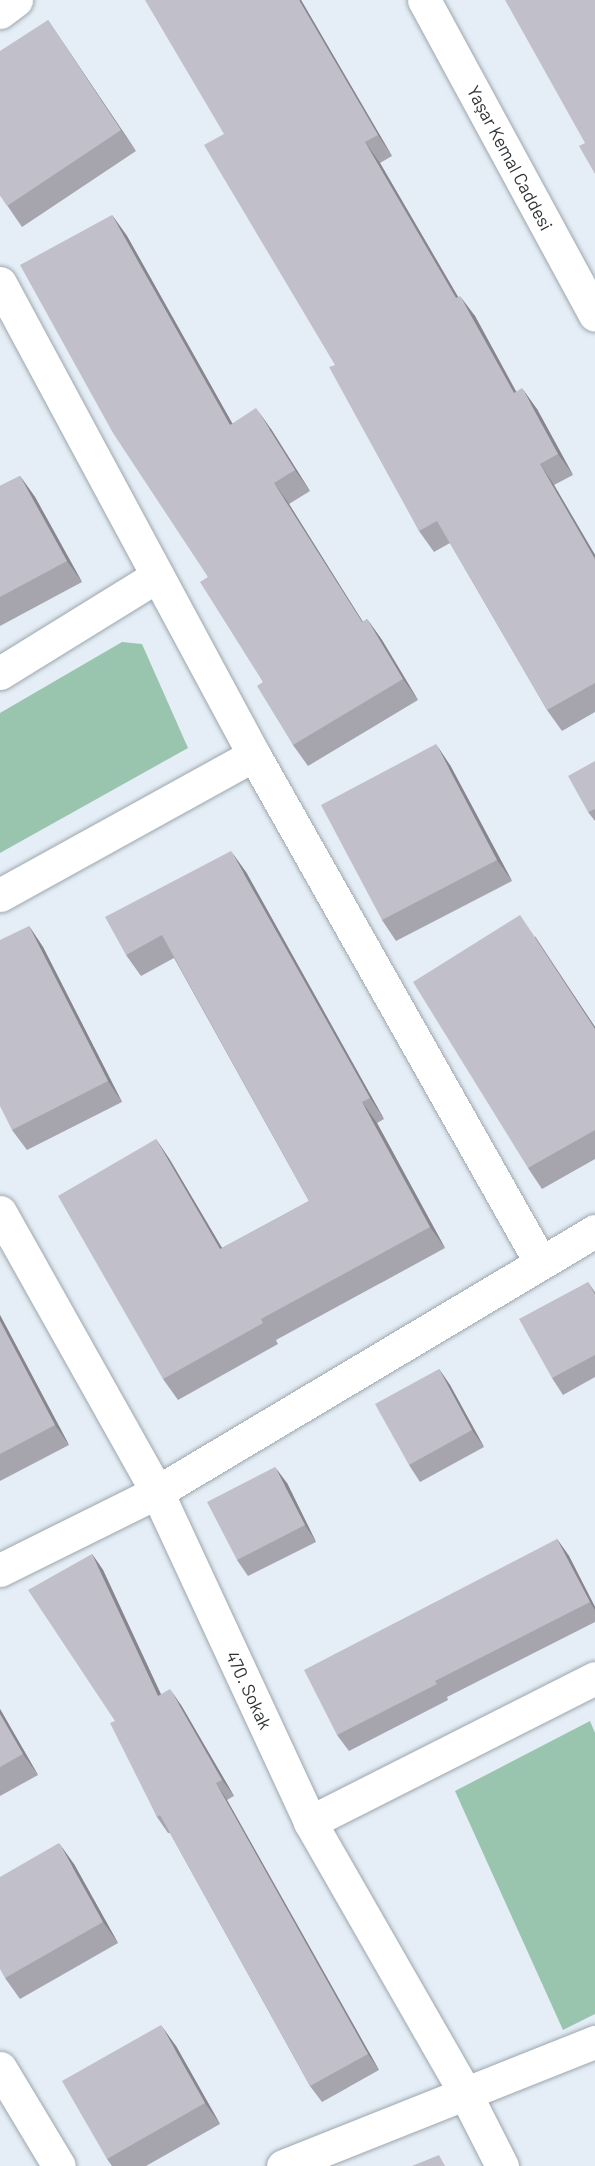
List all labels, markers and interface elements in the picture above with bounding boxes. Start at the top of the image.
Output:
street label: Yaşar Kemal Caddesi [463,82,557,234]
street label: 470. Sokak [221,1647,277,1733]

